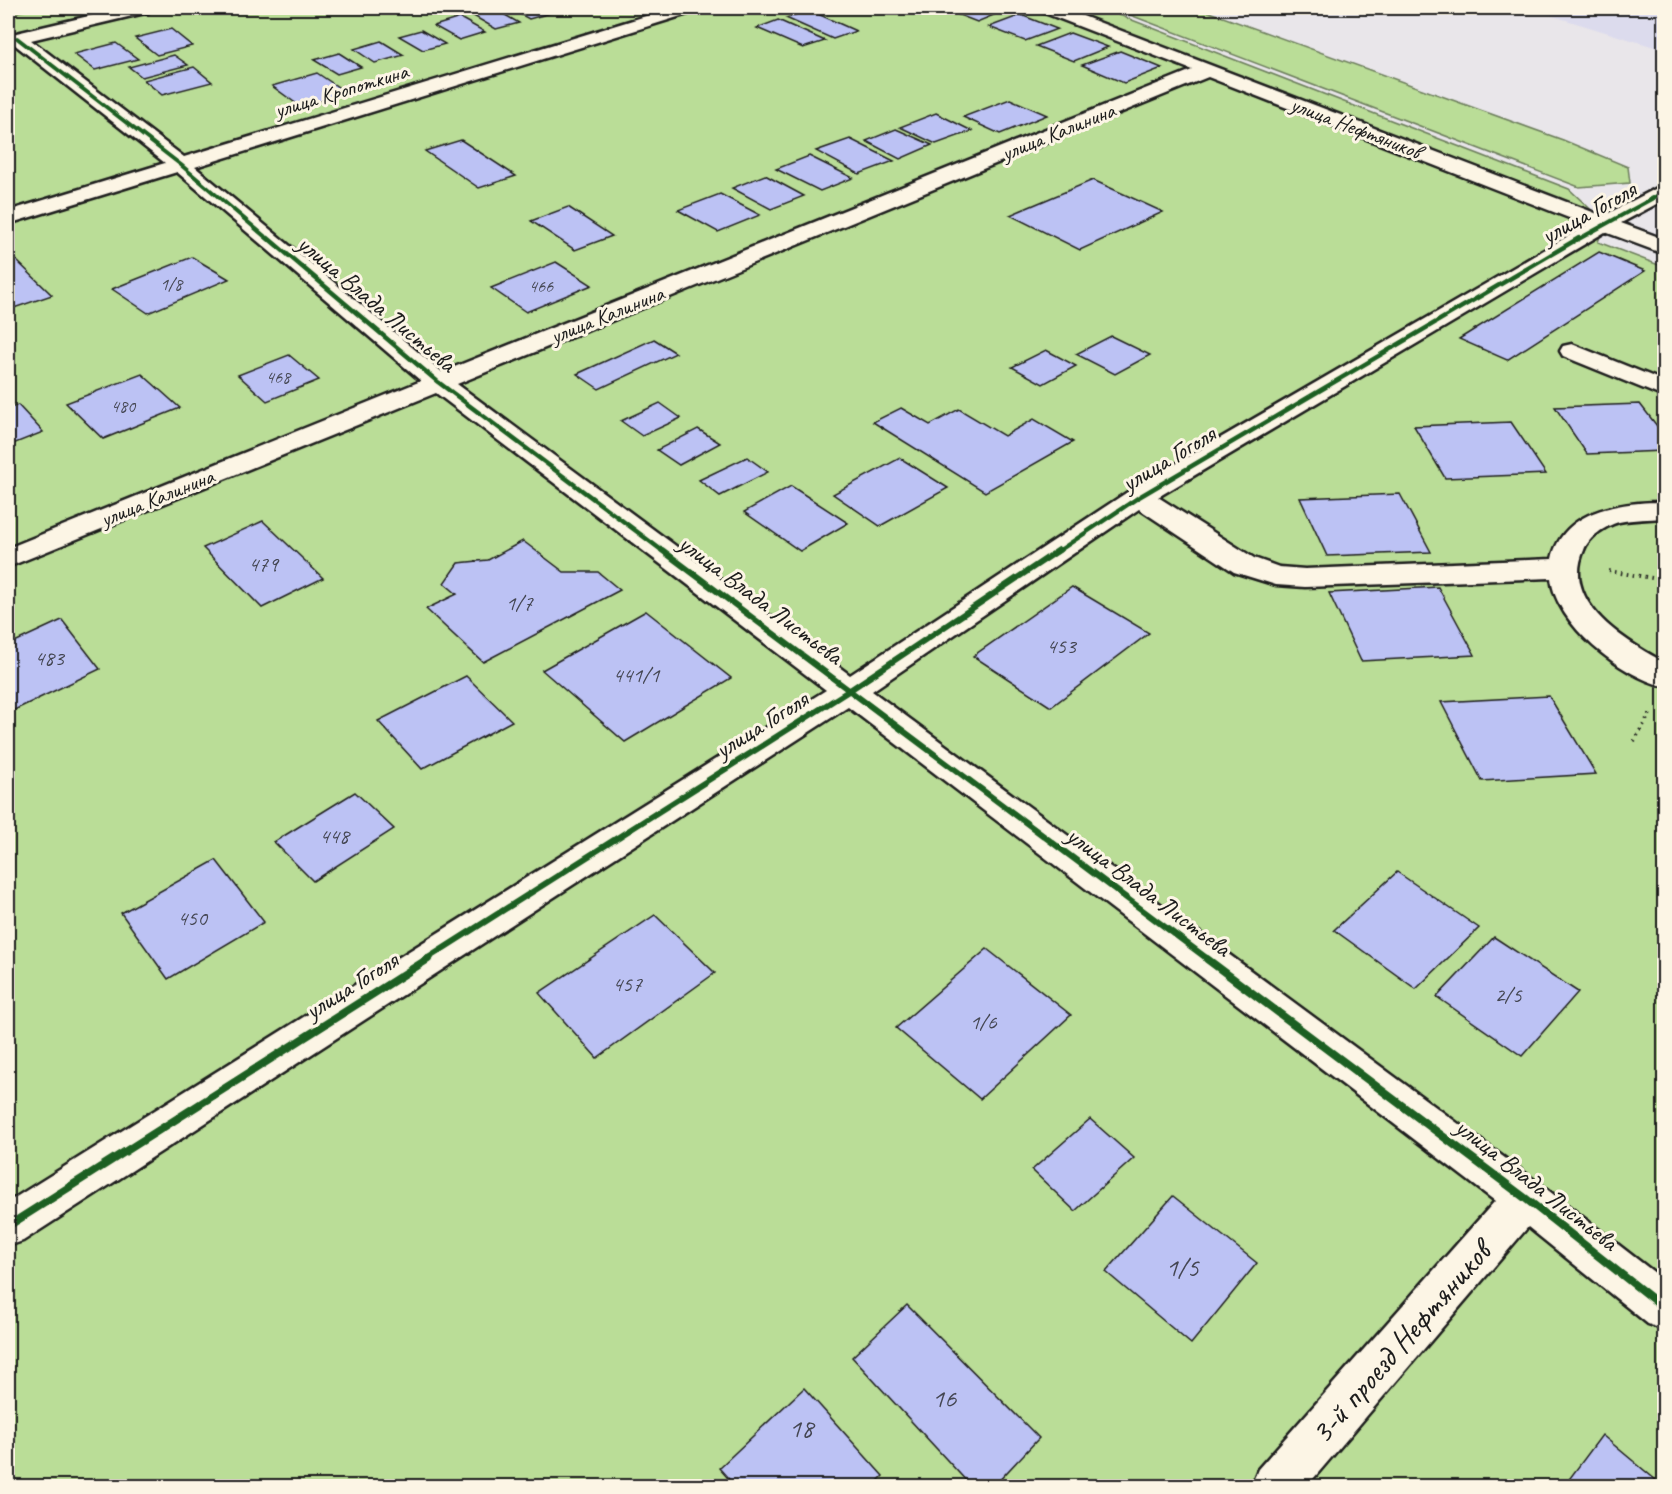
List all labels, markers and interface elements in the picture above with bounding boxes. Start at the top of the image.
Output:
street label: улица Кропоткина [269,57,413,125]
street label: улица Нефтяников [1285,90,1430,167]
street label: улица Калинина [996,96,1121,168]
street label: улица Гоголя [1533,172,1644,253]
street label: улица Влада Листьева [289,226,464,381]
house number: 1/8 [160,273,184,295]
house number: 466 [529,275,554,297]
street label: улица Калинина [545,279,670,351]
house number: 468 [266,366,292,388]
house number: 480 [111,395,137,417]
street label: улица Гоголя [1113,416,1223,500]
street label: улица Калинина [95,462,220,534]
street label: улица Влада Листьева [670,526,851,673]
house number: 479 [248,550,280,578]
house number: 1/7 [505,589,534,617]
house number: 453 [1046,632,1078,660]
house number: 483 [34,644,66,672]
house number: 441/1 [613,661,661,689]
street label: улица Гоголя [707,682,816,767]
street label: улица Влада Листьева [1058,818,1239,965]
house number: 448 [319,822,351,850]
house number: 450 [177,904,209,932]
street label: улица Гоголя [297,943,406,1028]
house number: 457 [612,970,643,998]
house number: 2/5 [1494,981,1523,1009]
house number: 1/6 [969,1008,998,1036]
street label: улица Влада Листьева [1447,1109,1626,1259]
street label: 3-й проезд Нефтяников [1301,1228,1504,1452]
house number: 1/5 [1165,1250,1200,1284]
house number: 16 [932,1381,957,1415]
house number: 18 [789,1411,816,1445]

